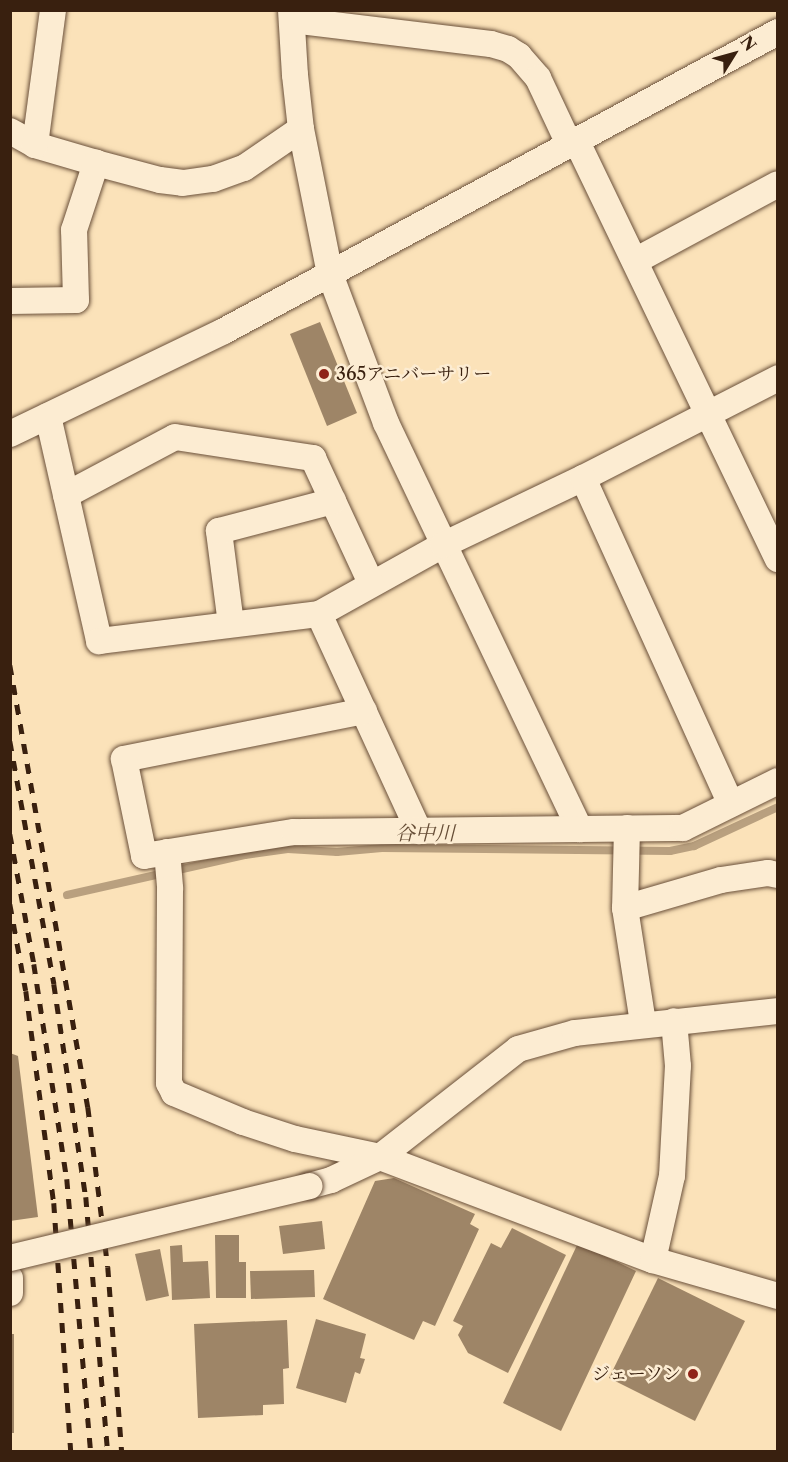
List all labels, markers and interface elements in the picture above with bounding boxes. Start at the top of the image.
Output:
north arrow [704,24,764,84]
text: N [736,32,761,55]
place label: 365アニバーサリー [336,363,492,385]
marker: 365アニバーサリー [317,367,331,381]
water label: 谷中川 [395,821,455,845]
place label: ジェーソン [591,1363,681,1385]
marker: ジェーソン [686,1367,700,1381]

